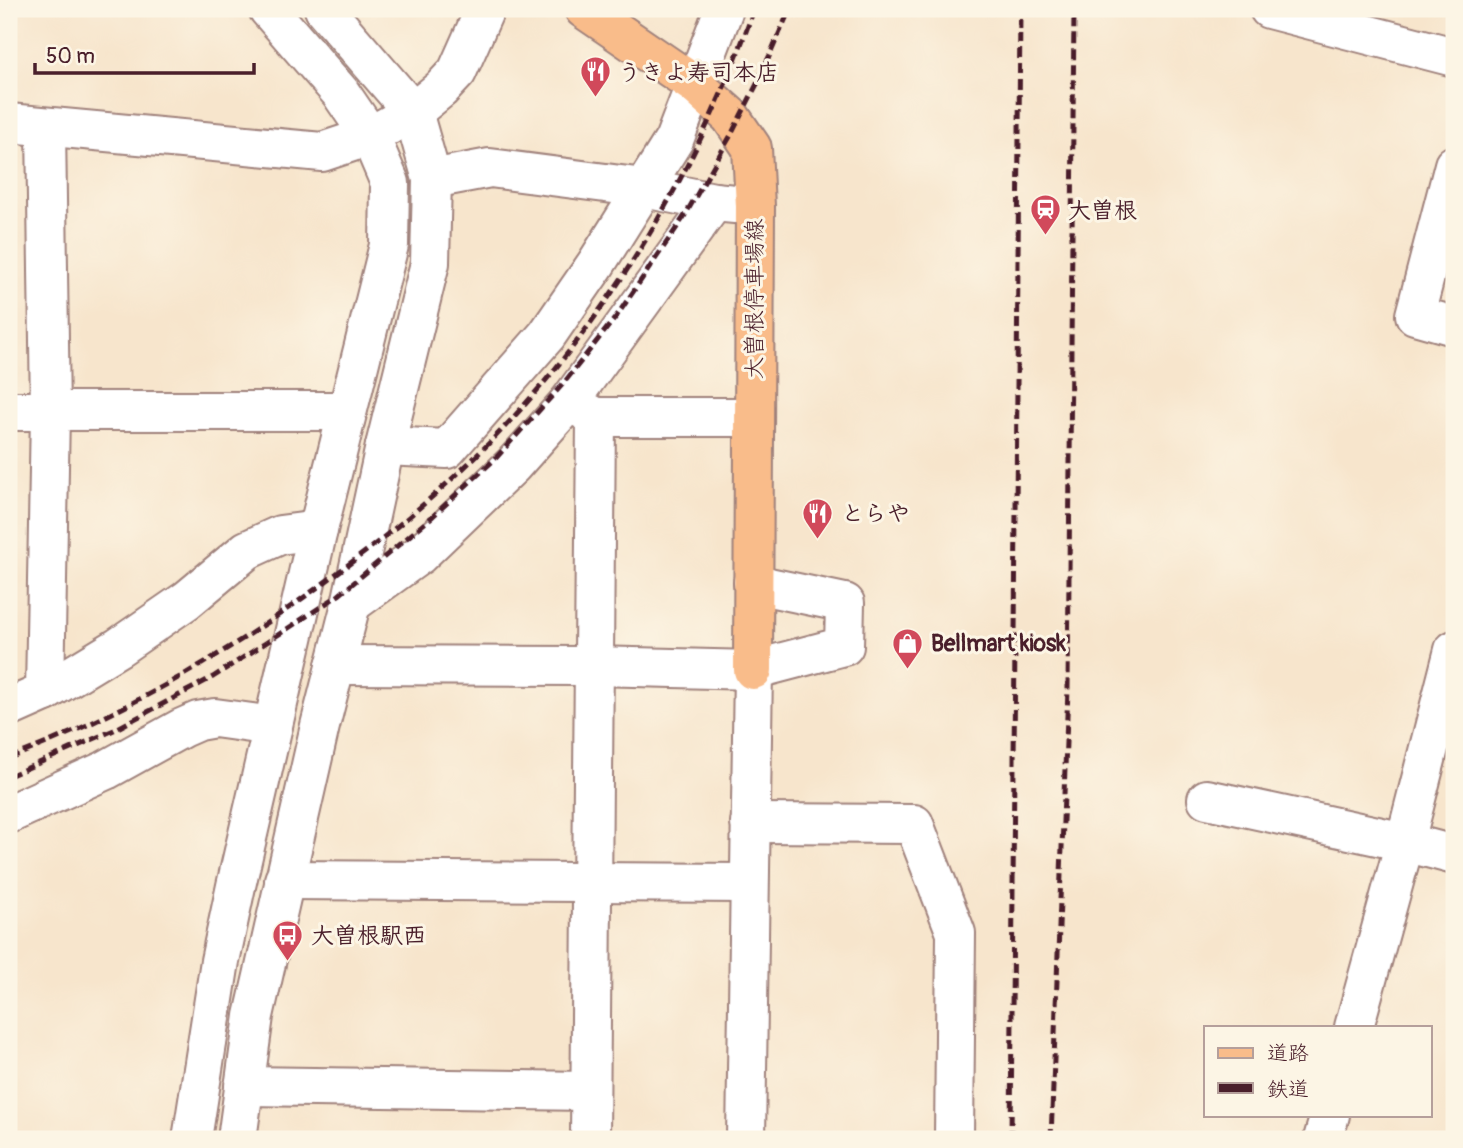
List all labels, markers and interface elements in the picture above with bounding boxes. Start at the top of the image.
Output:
scale bar [35,32,254,76]
text: 50 m [46,43,95,70]
restaurant icon: うきよ寿司本店 [578,55,612,99]
place label: うきよ寿司本店 [618,58,779,87]
station icon: 大曽根 [1028,193,1062,237]
place label: 大曽根 [1068,196,1137,225]
street label: 大曽根停車場線 [740,219,769,380]
restaurant icon: とらや [801,496,835,540]
place label: とらや [841,499,910,528]
shop icon: Bellmart kiosk [891,626,925,670]
place label: Bellmart kiosk [931,629,1066,658]
bus stop icon: 大曽根駅西 [271,918,305,962]
place label: 大曽根駅西 [311,921,426,950]
legend [1204,1026,1432,1116]
text: 道路 [1267,1040,1309,1067]
text: 鉄道 [1267,1076,1309,1103]

